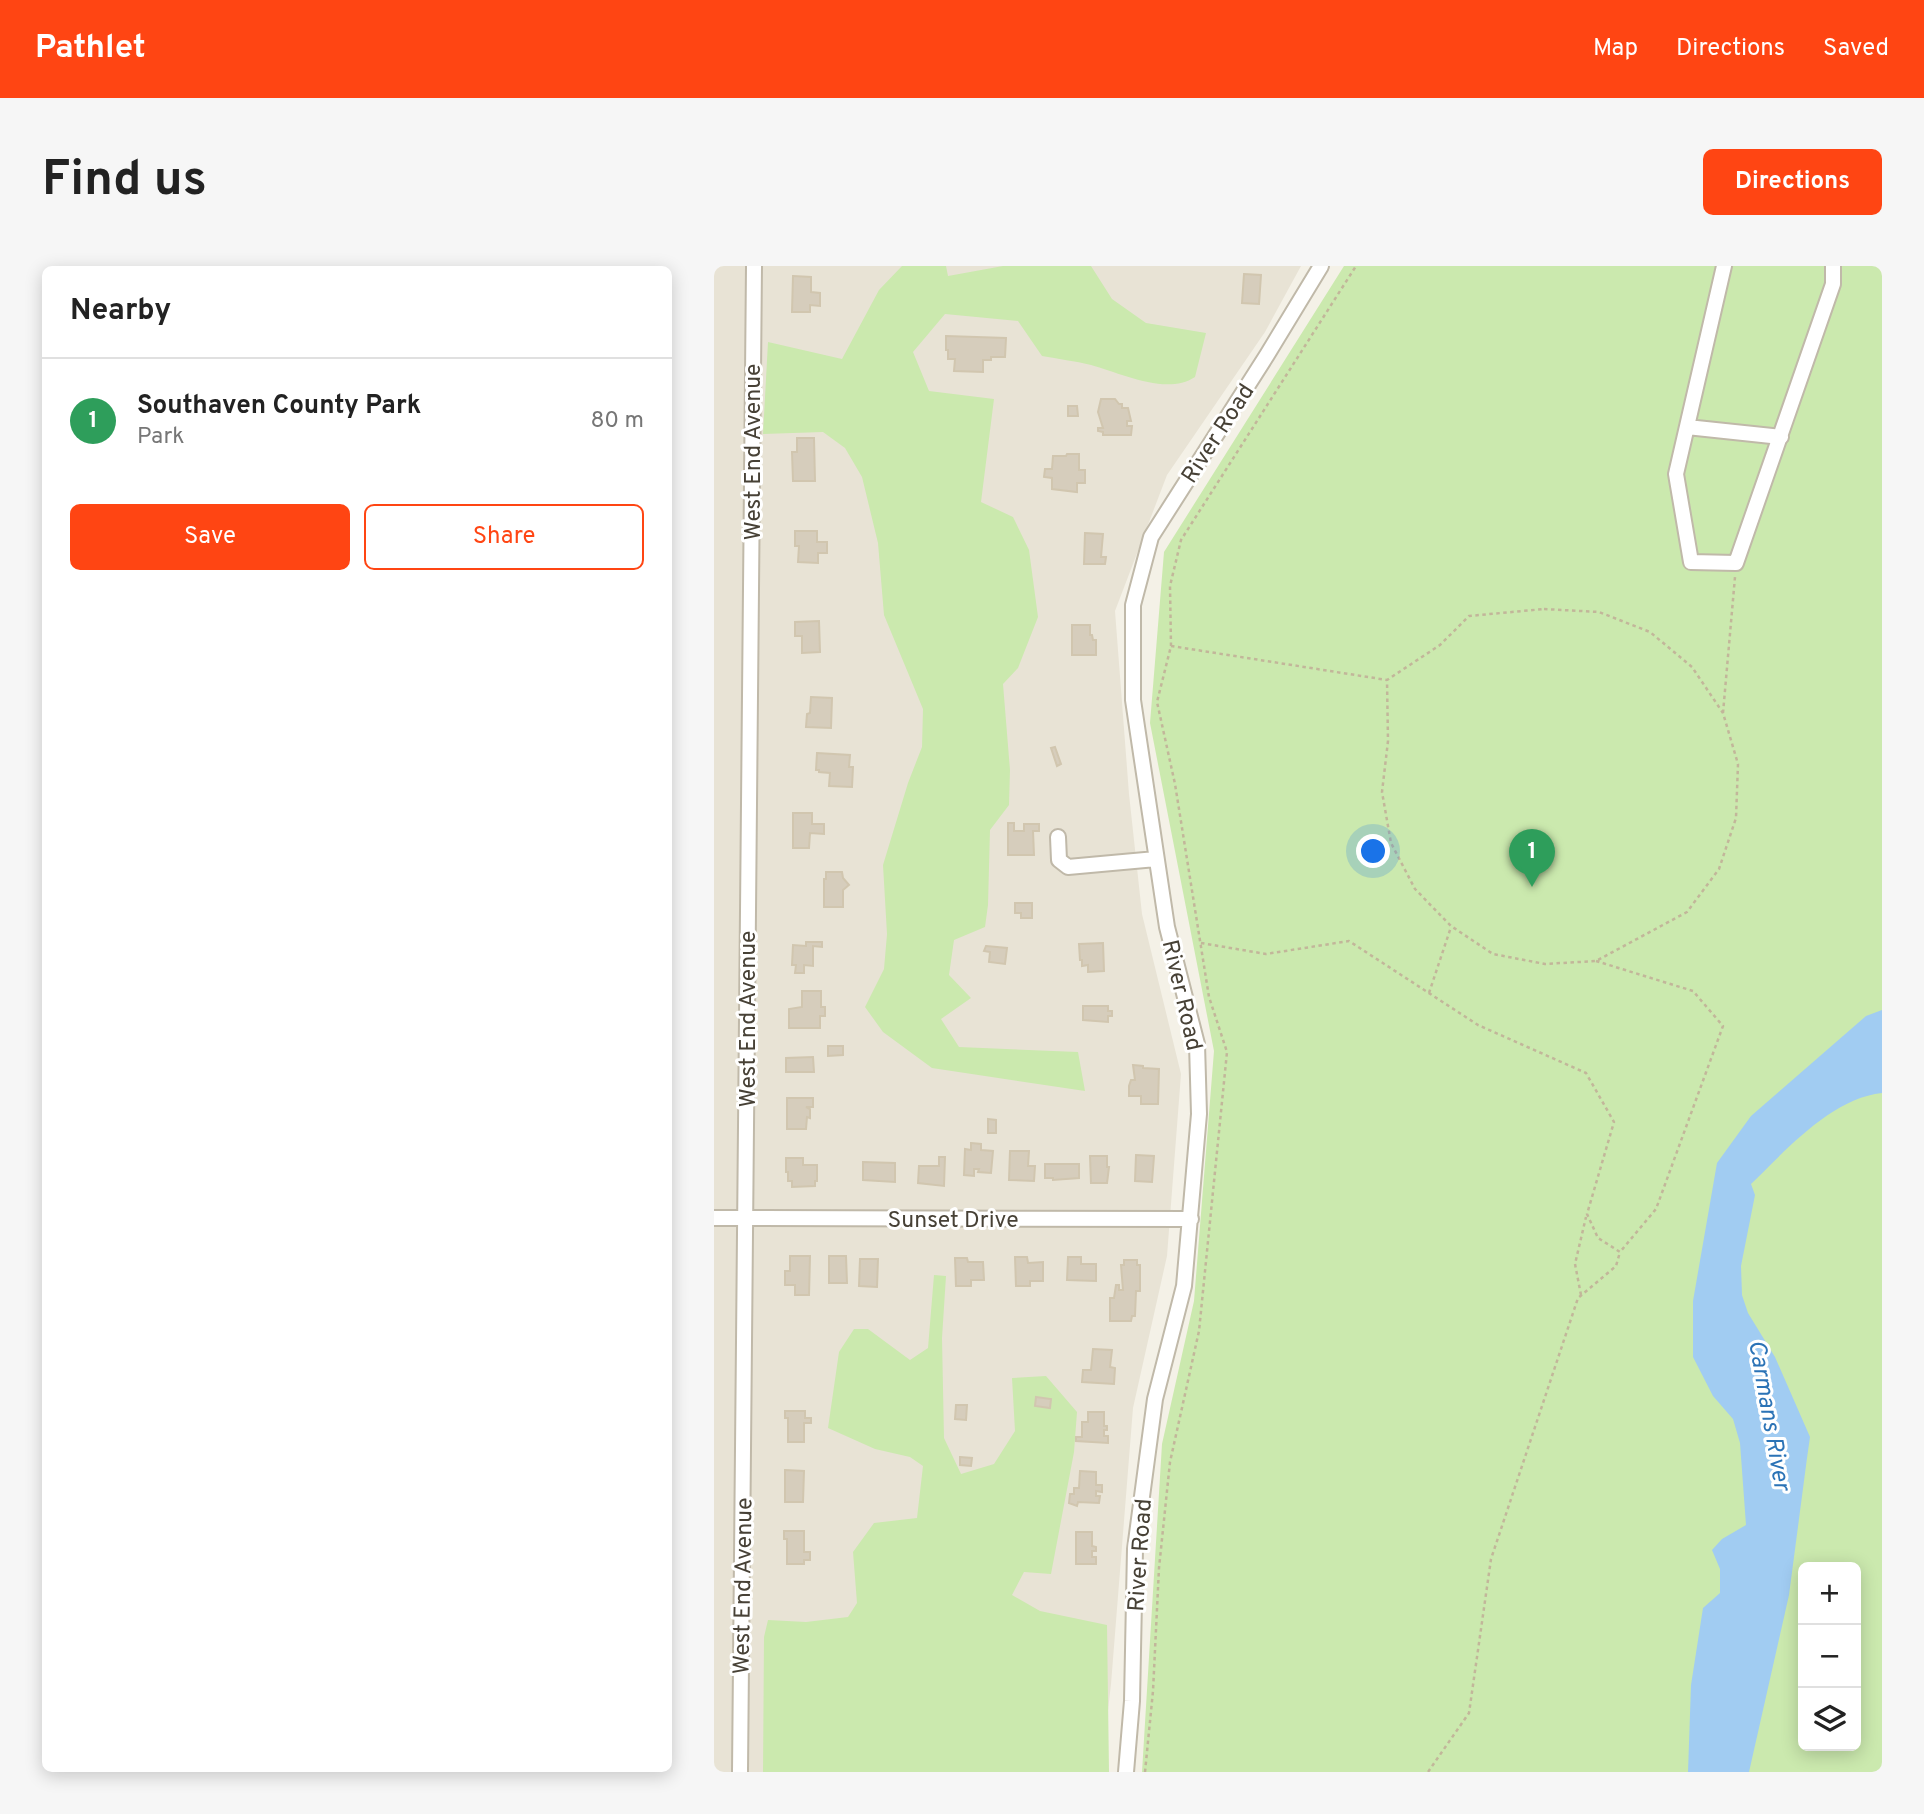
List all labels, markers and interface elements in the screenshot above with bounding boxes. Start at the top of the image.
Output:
text: Pathlet [35,28,146,70]
text: Map [1593,34,1638,64]
text: Directions [1676,34,1785,64]
text: Saved [1823,34,1889,64]
button: Directions [1703,149,1882,215]
text: Find us [42,151,207,213]
text: Nearby [70,293,171,330]
street label: West End Avenue [740,364,769,540]
street label: River Road [1176,379,1262,490]
text: Southaven County Park [137,390,421,423]
text: 1 [88,407,98,436]
text: 80 m [591,407,644,436]
text: Park [137,423,184,452]
button: Save [70,504,350,570]
button: Share [364,504,644,570]
pin: 1 [1509,829,1555,887]
your location [1356,834,1390,868]
street label: West End Avenue [735,931,764,1107]
street label: River Road [1154,937,1207,1054]
street label: Sunset Drive [887,1207,1019,1236]
water label: Carmans River [1740,1338,1796,1495]
street label: West End Avenue [728,1497,761,1675]
street label: River Road [1123,1498,1160,1613]
map controls [1798,1562,1861,1751]
button: + [1798,1562,1861,1625]
button: − [1798,1625,1861,1688]
button: layers [1798,1688,1861,1751]

